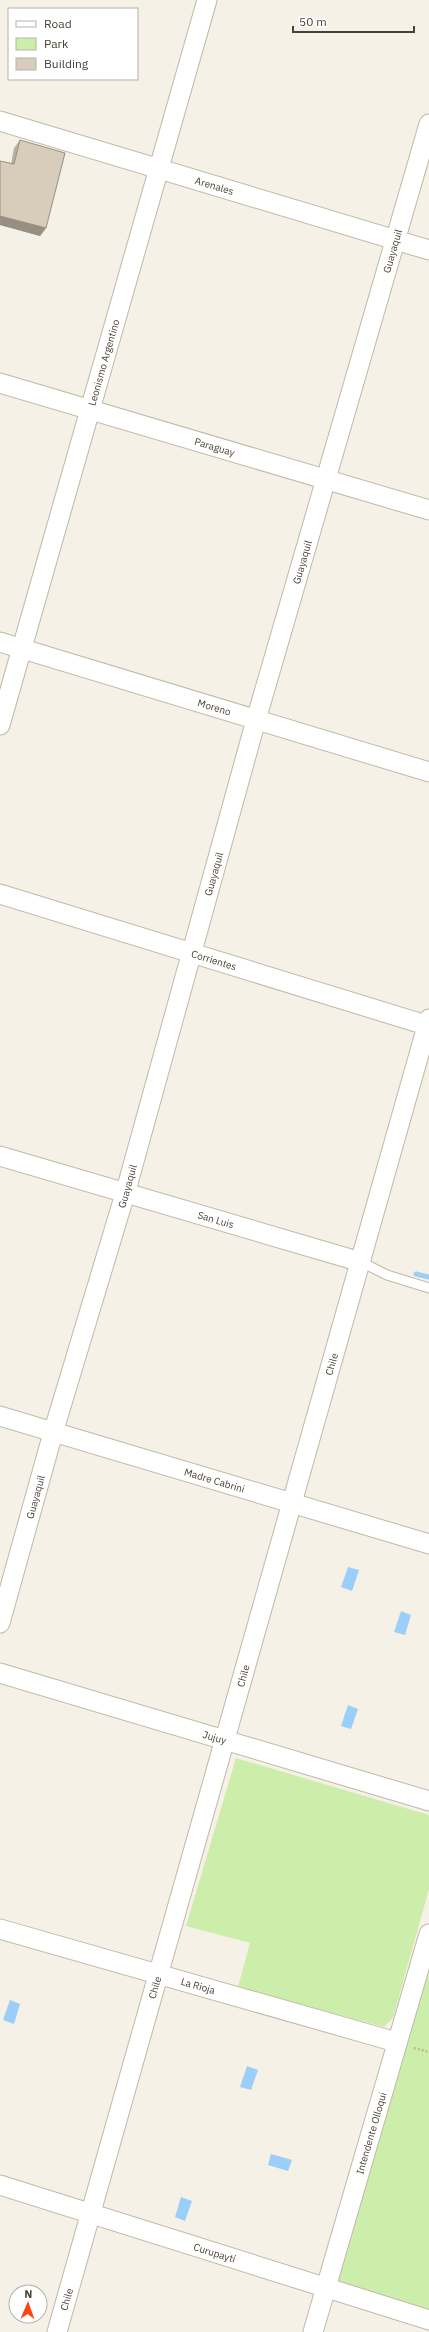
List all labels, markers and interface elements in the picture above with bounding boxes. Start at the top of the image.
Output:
legend [8,8,138,80]
scale bar [293,8,414,34]
text: 50 m [299,14,327,29]
text: Road [44,16,72,31]
text: Park [44,36,69,51]
text: Building [44,56,89,71]
street label: Arenales [194,174,236,197]
street label: Guayaquil [380,227,405,274]
street label: Leonismo Argentino [85,317,122,407]
street label: Paraguay [193,434,237,459]
street label: Guayaquil [289,539,314,586]
street label: Moreno [196,696,233,718]
street label: Guayaquil [201,850,226,897]
street label: Corrientes [190,947,238,973]
street label: Guayaquil [115,1163,139,1210]
street label: San Luis [196,1208,236,1231]
street label: Chile [322,1351,341,1377]
street label: Madre Cabrini [183,1465,246,1495]
street label: Guayaquil [23,1473,48,1520]
street label: Chile [234,1663,252,1688]
street label: Jujuy [201,1727,228,1747]
street label: Chile [145,1974,164,2000]
street label: La Rioja [179,1974,217,1997]
street label: Intendente Olloqui [353,2091,389,2176]
street label: Curupaytí [192,2240,238,2265]
north arrow [8,2284,48,2324]
street label: Chile [57,2286,76,2312]
text: N [24,2287,33,2301]

